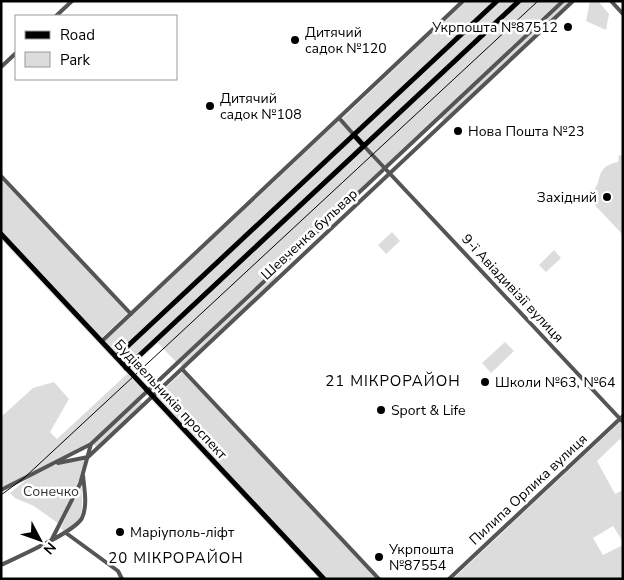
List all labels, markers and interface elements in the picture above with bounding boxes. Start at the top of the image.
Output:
legend [15,15,178,80]
place label: Укрпошта №87512 [431,18,558,37]
marker: Укрпошта №87512 [562,21,574,33]
place label: Дитячий садок №120 [305,23,387,58]
text: Road [60,25,95,45]
marker: Дитячий садок №120 [289,34,301,46]
text: Park [60,50,90,70]
place label: Дитячий садок №108 [220,89,302,124]
marker: Дитячий садок №108 [204,100,216,112]
place label: Нова Пошта №23 [468,122,584,141]
marker: Нова Пошта №23 [452,125,464,137]
street label: Шевченка бульвар [257,184,362,284]
place label: Західний [537,188,597,207]
marker: Західний [601,191,613,203]
street label: 9-ї Авіадивізії вулиця [457,230,568,347]
street label: Будівельників проспект [110,335,232,464]
district label: 21 МІКРОРАЙОН [325,371,461,391]
place label: Школи №63, №64 [495,373,615,392]
marker: Школи №63, №64 [479,376,491,388]
place label: Sport & Life [391,401,466,420]
marker: Sport & Life [375,404,387,416]
street label: Пилипа Орлика вулиця [465,430,591,549]
park label: Сонечко [23,482,79,501]
north arrow [15,515,65,565]
place label: Маріуполь-ліфт [130,523,235,542]
marker: Маріуполь-ліфт [114,526,126,538]
text: N [39,538,60,558]
place label: Укрпошта №87554 [388,540,454,575]
district label: 20 МІКРОРАЙОН [108,548,244,568]
marker: Укрпошта №87554 [373,551,385,563]

